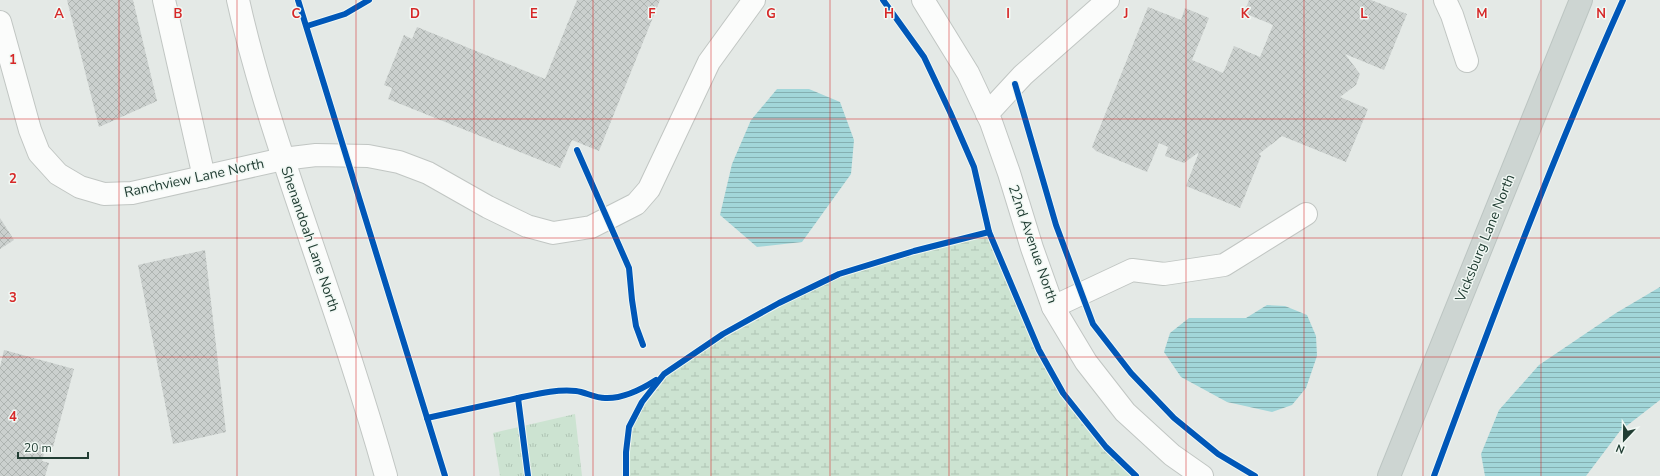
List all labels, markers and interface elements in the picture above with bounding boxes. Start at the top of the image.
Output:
text: A [54,5,64,23]
text: B [174,5,183,23]
text: C [292,5,301,23]
text: D [410,5,420,23]
text: E [530,5,538,23]
text: F [648,5,656,23]
text: G [766,5,776,23]
text: H [884,5,894,23]
text: I [1006,5,1010,23]
text: J [1123,5,1128,23]
text: K [1241,5,1250,23]
text: L [1360,5,1368,23]
text: M [1476,5,1488,23]
text: N [1596,5,1606,23]
text: 1 [9,51,17,69]
street label: Ranchview Lane North [122,154,266,202]
street label: Shenandoah Lane North [276,164,344,314]
text: 2 [9,170,17,188]
street label: Vicksburg Lane North [1450,171,1519,306]
street label: 22nd Avenue North [1004,182,1062,306]
text: 3 [9,289,17,307]
text: 4 [9,408,17,426]
north arrow [1604,420,1644,460]
scale bar [18,434,88,460]
text: 20 m [24,440,52,456]
text: N [1614,440,1627,457]

